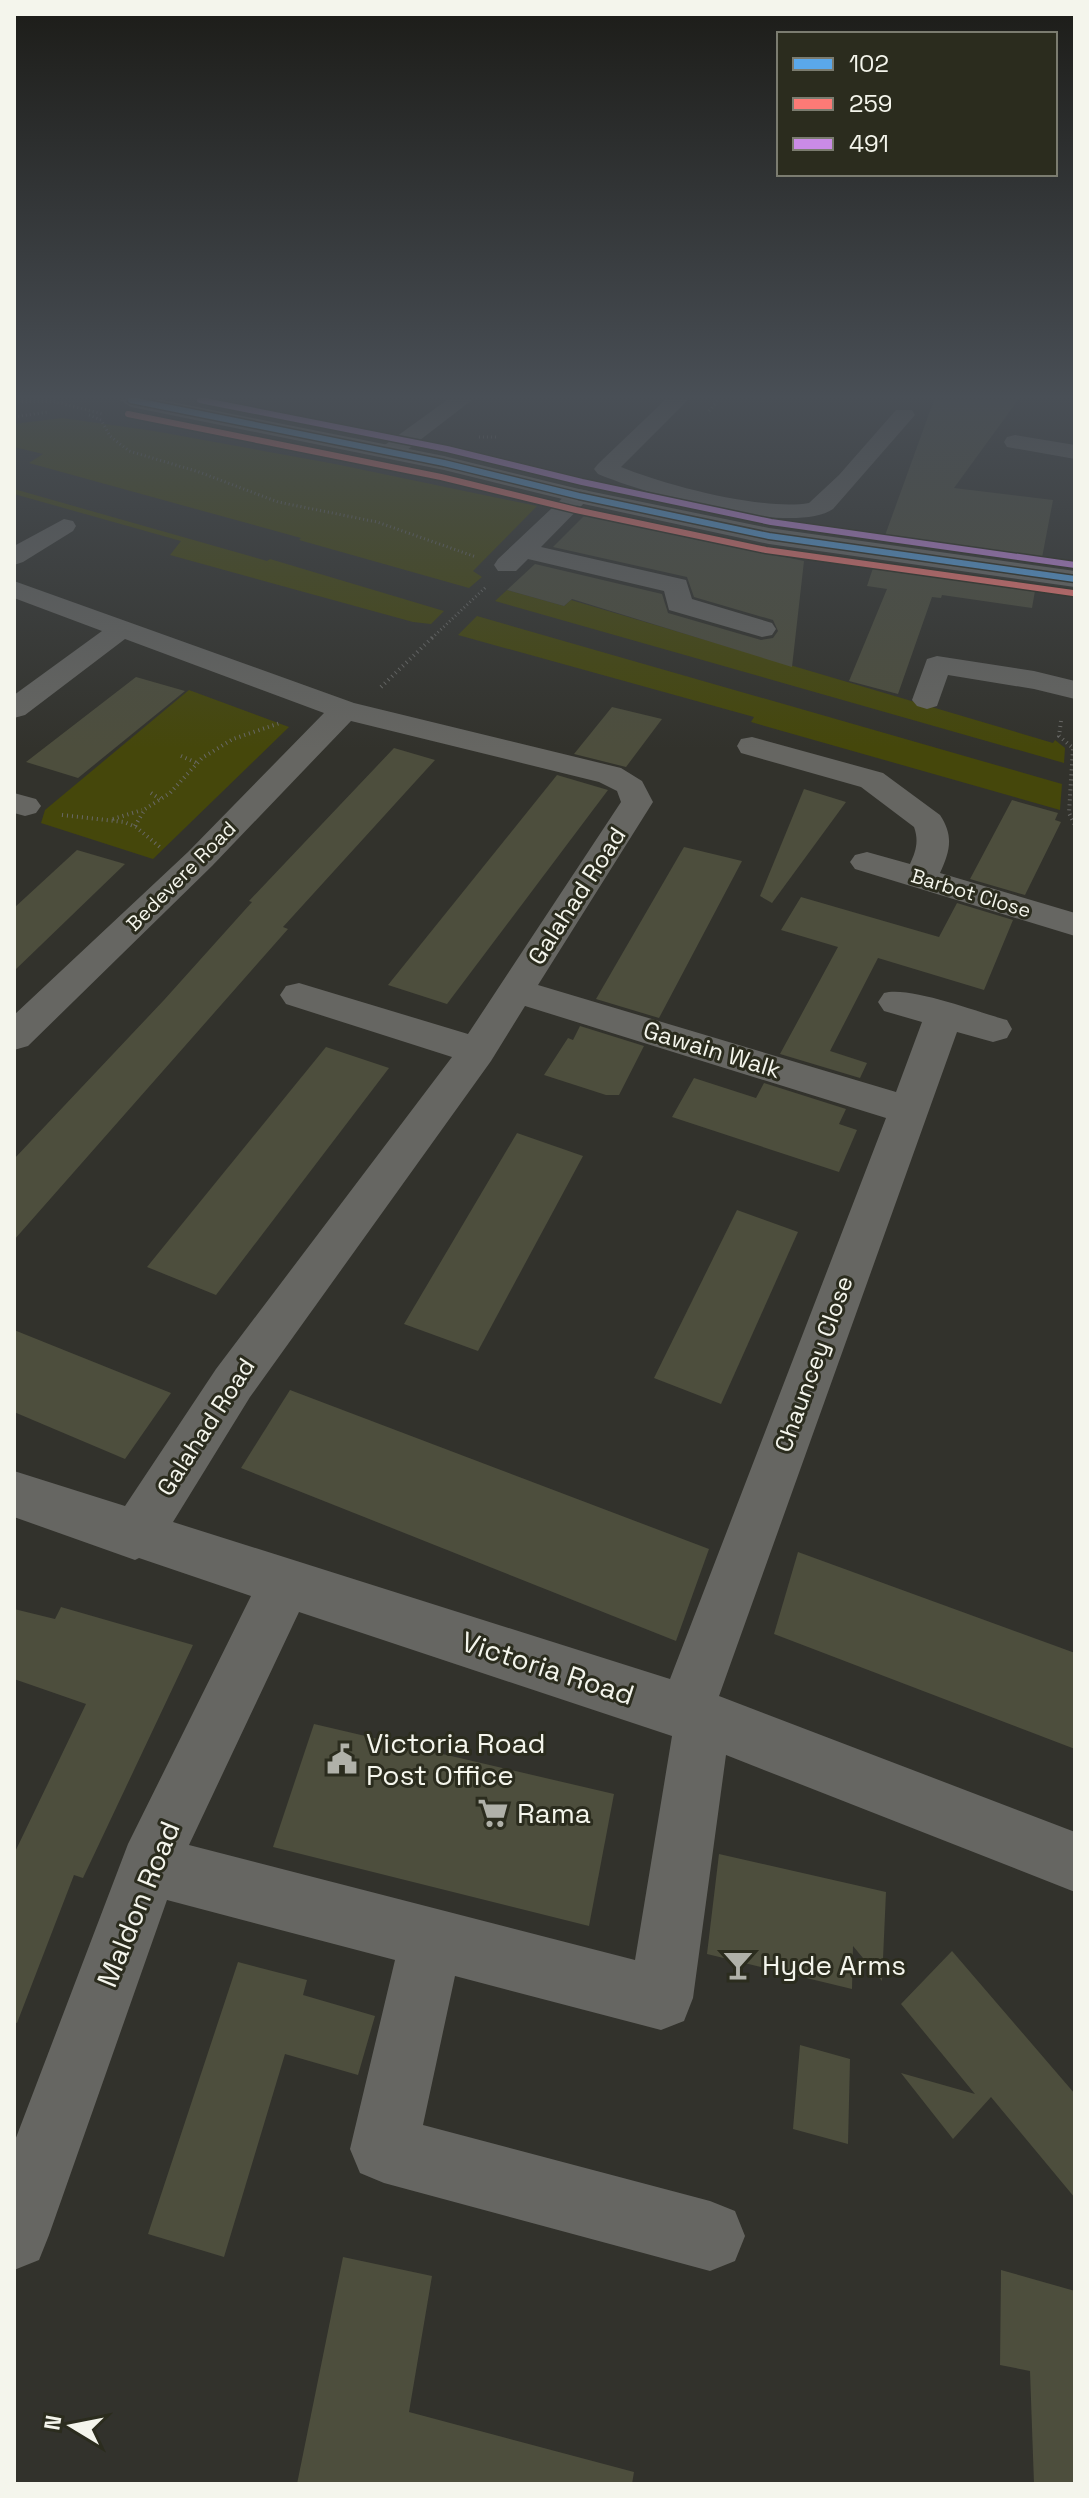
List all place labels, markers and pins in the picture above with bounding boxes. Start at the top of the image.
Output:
place label: Victoria Road Post Office [366,1725,546,1793]
public building icon: Victoria Road Post Office [325,1742,359,1776]
place label: Rama [517,1795,591,1831]
supermarket icon: Rama [476,1796,510,1830]
place label: Hyde Arms [762,1947,906,1983]
bar icon: Hyde Arms [721,1948,755,1982]

